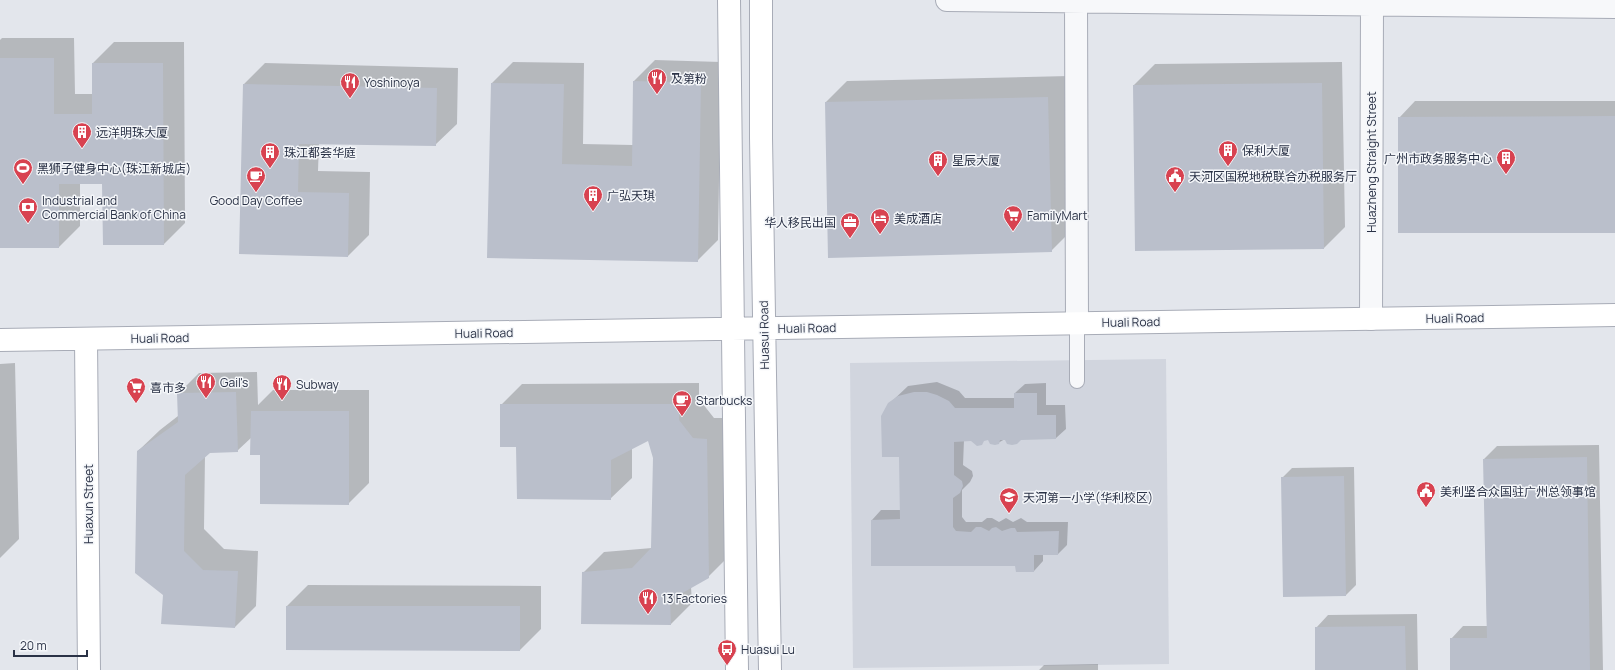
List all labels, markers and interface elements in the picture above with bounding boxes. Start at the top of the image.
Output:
restaurant icon: 及第粉 [646,67,668,95]
place label: 及第粉 [671,70,707,87]
restaurant icon: Yoshinoya [339,71,361,99]
place label: Yoshinoya [364,74,420,91]
street label: Huazheng Straight Street [1363,91,1380,233]
building icon: 远洋明珠大厦 [71,121,93,149]
place label: 远洋明珠大厦 [96,124,168,141]
building icon: 保利大厦 [1217,139,1239,167]
building icon: 珠江都荟华庭 [259,141,281,169]
place label: 保利大厦 [1242,142,1290,159]
place label: 珠江都荟华庭 [284,144,356,161]
building icon: 广州市政务服务中心 [1495,147,1517,175]
building icon: 星辰大厦 [927,149,949,177]
place label: 广州市政务服务中心 [1384,150,1492,167]
place label: 星辰大厦 [952,152,1000,169]
sports icon: 黑狮子健身中心(珠江新城店) [12,157,34,185]
place label: 黑狮子健身中心(珠江新城店) [37,160,191,177]
cafe icon: Good Day Coffee [245,165,267,193]
public building icon: 天河区国税地税联合办税服务厅 [1164,165,1186,193]
place label: 天河区国税地税联合办税服务厅 [1189,168,1357,185]
building icon: 广弘天琪 [582,184,604,212]
place label: 广弘天琪 [607,187,655,204]
place label: Industrial and Commercial Bank of China [42,192,186,223]
place label: Good Day Coffee [210,192,302,209]
bank icon: Industrial and Commercial Bank of China [17,196,39,224]
supermarket icon: FamilyMart [1002,204,1024,232]
hotel icon: 美成酒店 [869,207,891,235]
place label: FamilyMart [1027,207,1088,224]
place label: 美成酒店 [894,210,942,227]
office icon: 华人移民出国 [839,211,861,239]
place label: 华人移民出国 [764,214,836,231]
street label: Huasui Road [755,300,773,370]
street label: Huali Road [1426,309,1484,327]
street label: Huali Road [1102,313,1160,331]
street label: Huali Road [778,319,836,337]
street label: Huali Road [455,324,513,342]
street label: Huali Road [131,329,189,347]
restaurant icon: Gail's [195,371,217,399]
restaurant icon: Subway [271,373,293,401]
place label: Gail's [220,374,248,391]
supermarket icon: 喜市多 [125,376,147,404]
place label: Subway [296,376,340,393]
place label: 喜市多 [150,379,186,396]
cafe icon: Starbucks [671,389,693,417]
place label: Starbucks [696,392,752,409]
street label: Huaxun Street [80,464,97,544]
public building icon: 美利坚合众国驻广州总领事馆 [1415,480,1437,508]
place label: 美利坚合众国驻广州总领事馆 [1440,483,1596,500]
school or university icon: 天河第一小学(华利校区) [998,486,1020,514]
place label: 天河第一小学(华利校区) [1023,489,1153,506]
restaurant icon: 13 Factories [637,587,659,615]
place label: 13 Factories [662,590,727,607]
scale bar [14,632,87,658]
text: 20 m [20,637,47,654]
bus stop icon: Huasui Lu [716,638,738,666]
place label: Huasui Lu [741,641,795,658]

